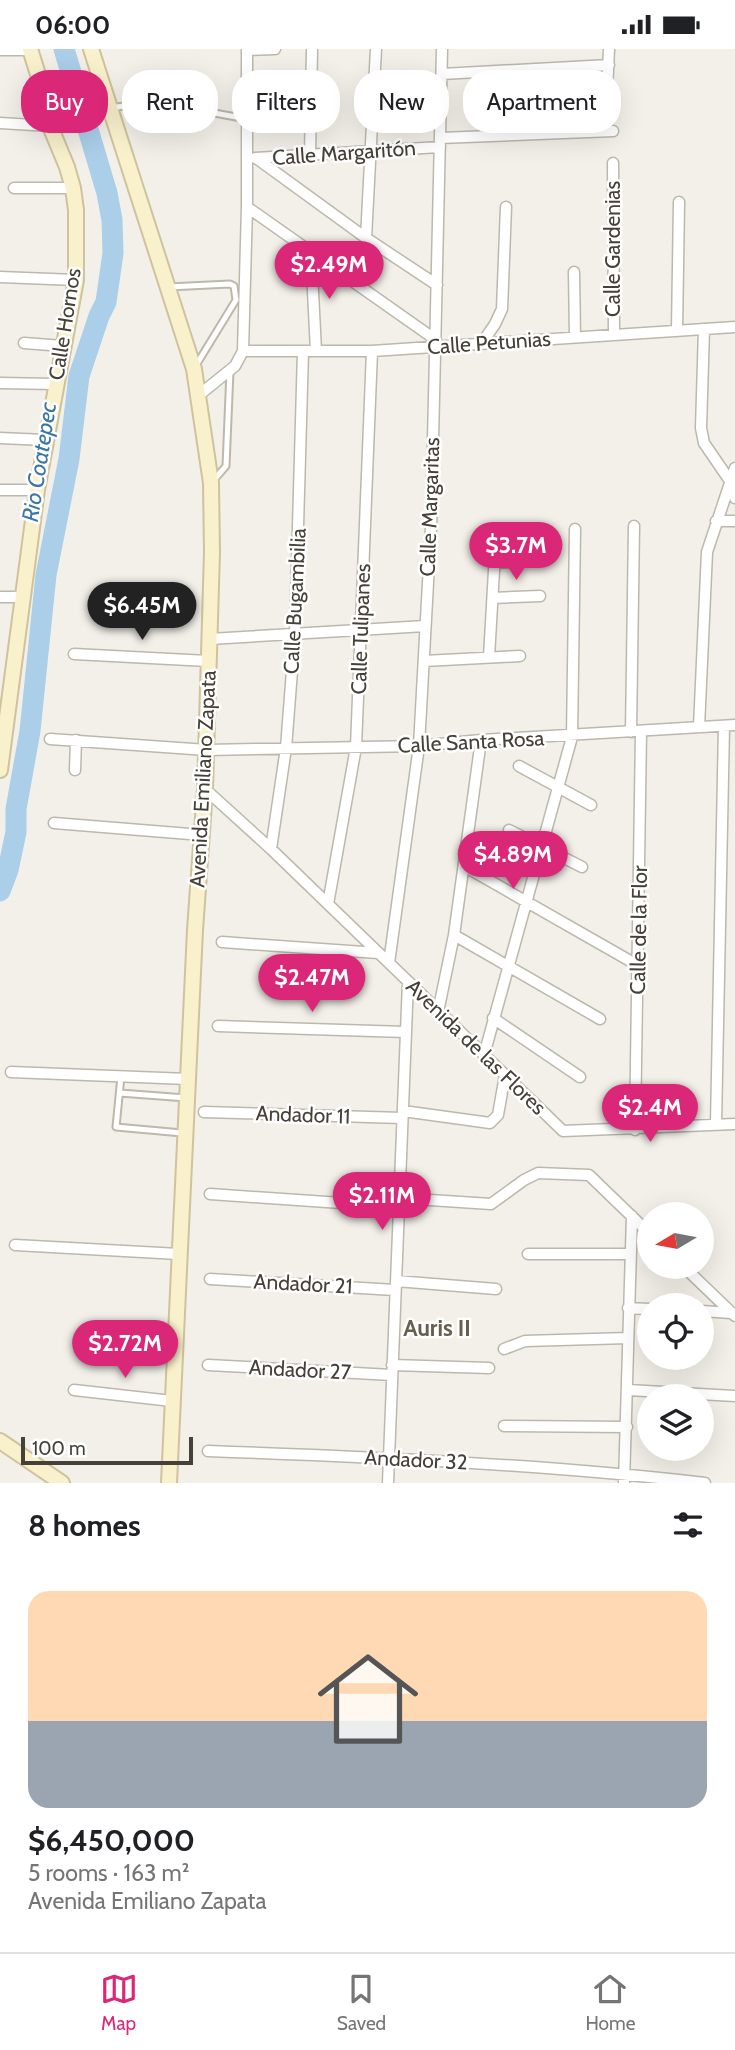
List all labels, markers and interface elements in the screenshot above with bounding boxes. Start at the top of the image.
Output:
text: 06:00 [35,9,110,41]
chip: Buy [21,70,108,133]
chip: Rent [122,70,218,133]
chip: Filters [232,70,340,133]
chip: New [354,70,449,133]
chip: Apartment [463,70,621,133]
street label: Calle Margaritón [271,135,417,170]
street label: Calle Gardenias [600,181,625,317]
pin: $2.49M [272,241,386,301]
text: $2.49M [291,250,367,278]
street label: Calle Hornos [43,266,86,382]
street label: Calle Petunias [426,326,552,359]
water label: Rio Coatepec [16,400,62,524]
street label: Calle Margaritas [415,437,444,577]
pin: $3.7M [467,523,565,582]
street label: Calle Bugambilia [278,527,311,675]
text: $3.7M [485,531,547,559]
street label: Calle Tulipanes [346,563,375,695]
pin: $6.45M [85,583,199,642]
text: $6.45M [103,591,181,619]
street label: Avenida Emiliano Zapata [184,670,221,888]
street label: Calle Santa Rosa [397,725,545,758]
pin: $4.89M [456,831,570,891]
text: $4.89M [474,840,552,868]
street label: Calle de la Flor [625,865,652,995]
pin: $2.47M [255,955,369,1014]
text: $2.47M [274,963,350,991]
street label: Avenida de las Flores [401,974,552,1120]
pin: $2.4M [601,1085,699,1144]
text: $2.4M [618,1093,682,1121]
street label: Andador 11 [255,1100,351,1129]
pin: $2.11M [325,1173,439,1232]
text: $2.11M [349,1181,415,1209]
north arrow [637,1202,714,1279]
map controls [637,1202,714,1461]
street label: Andador 21 [253,1268,353,1299]
button: locate [637,1293,714,1370]
district label: Auris II [403,1314,471,1342]
pin: $2.72M [68,1321,182,1380]
text: $2.72M [88,1329,162,1357]
street label: Andador 27 [248,1354,352,1385]
button: layers [637,1384,714,1461]
scale bar [21,1434,192,1466]
text: 100 m [32,1437,86,1460]
street label: Andador 32 [364,1444,468,1475]
icon: filters [669,1506,707,1544]
text: 8 homes [28,1507,141,1544]
icon: home [305,1636,431,1762]
text: $6,450,000 [28,1822,195,1859]
text: 5 rooms · 163 m² [28,1859,189,1887]
text: Avenida Emiliano Zapata [28,1887,266,1915]
tab: Map [100,1970,138,2035]
tab: Saved [337,1970,386,2035]
tab: Home [585,1970,635,2035]

